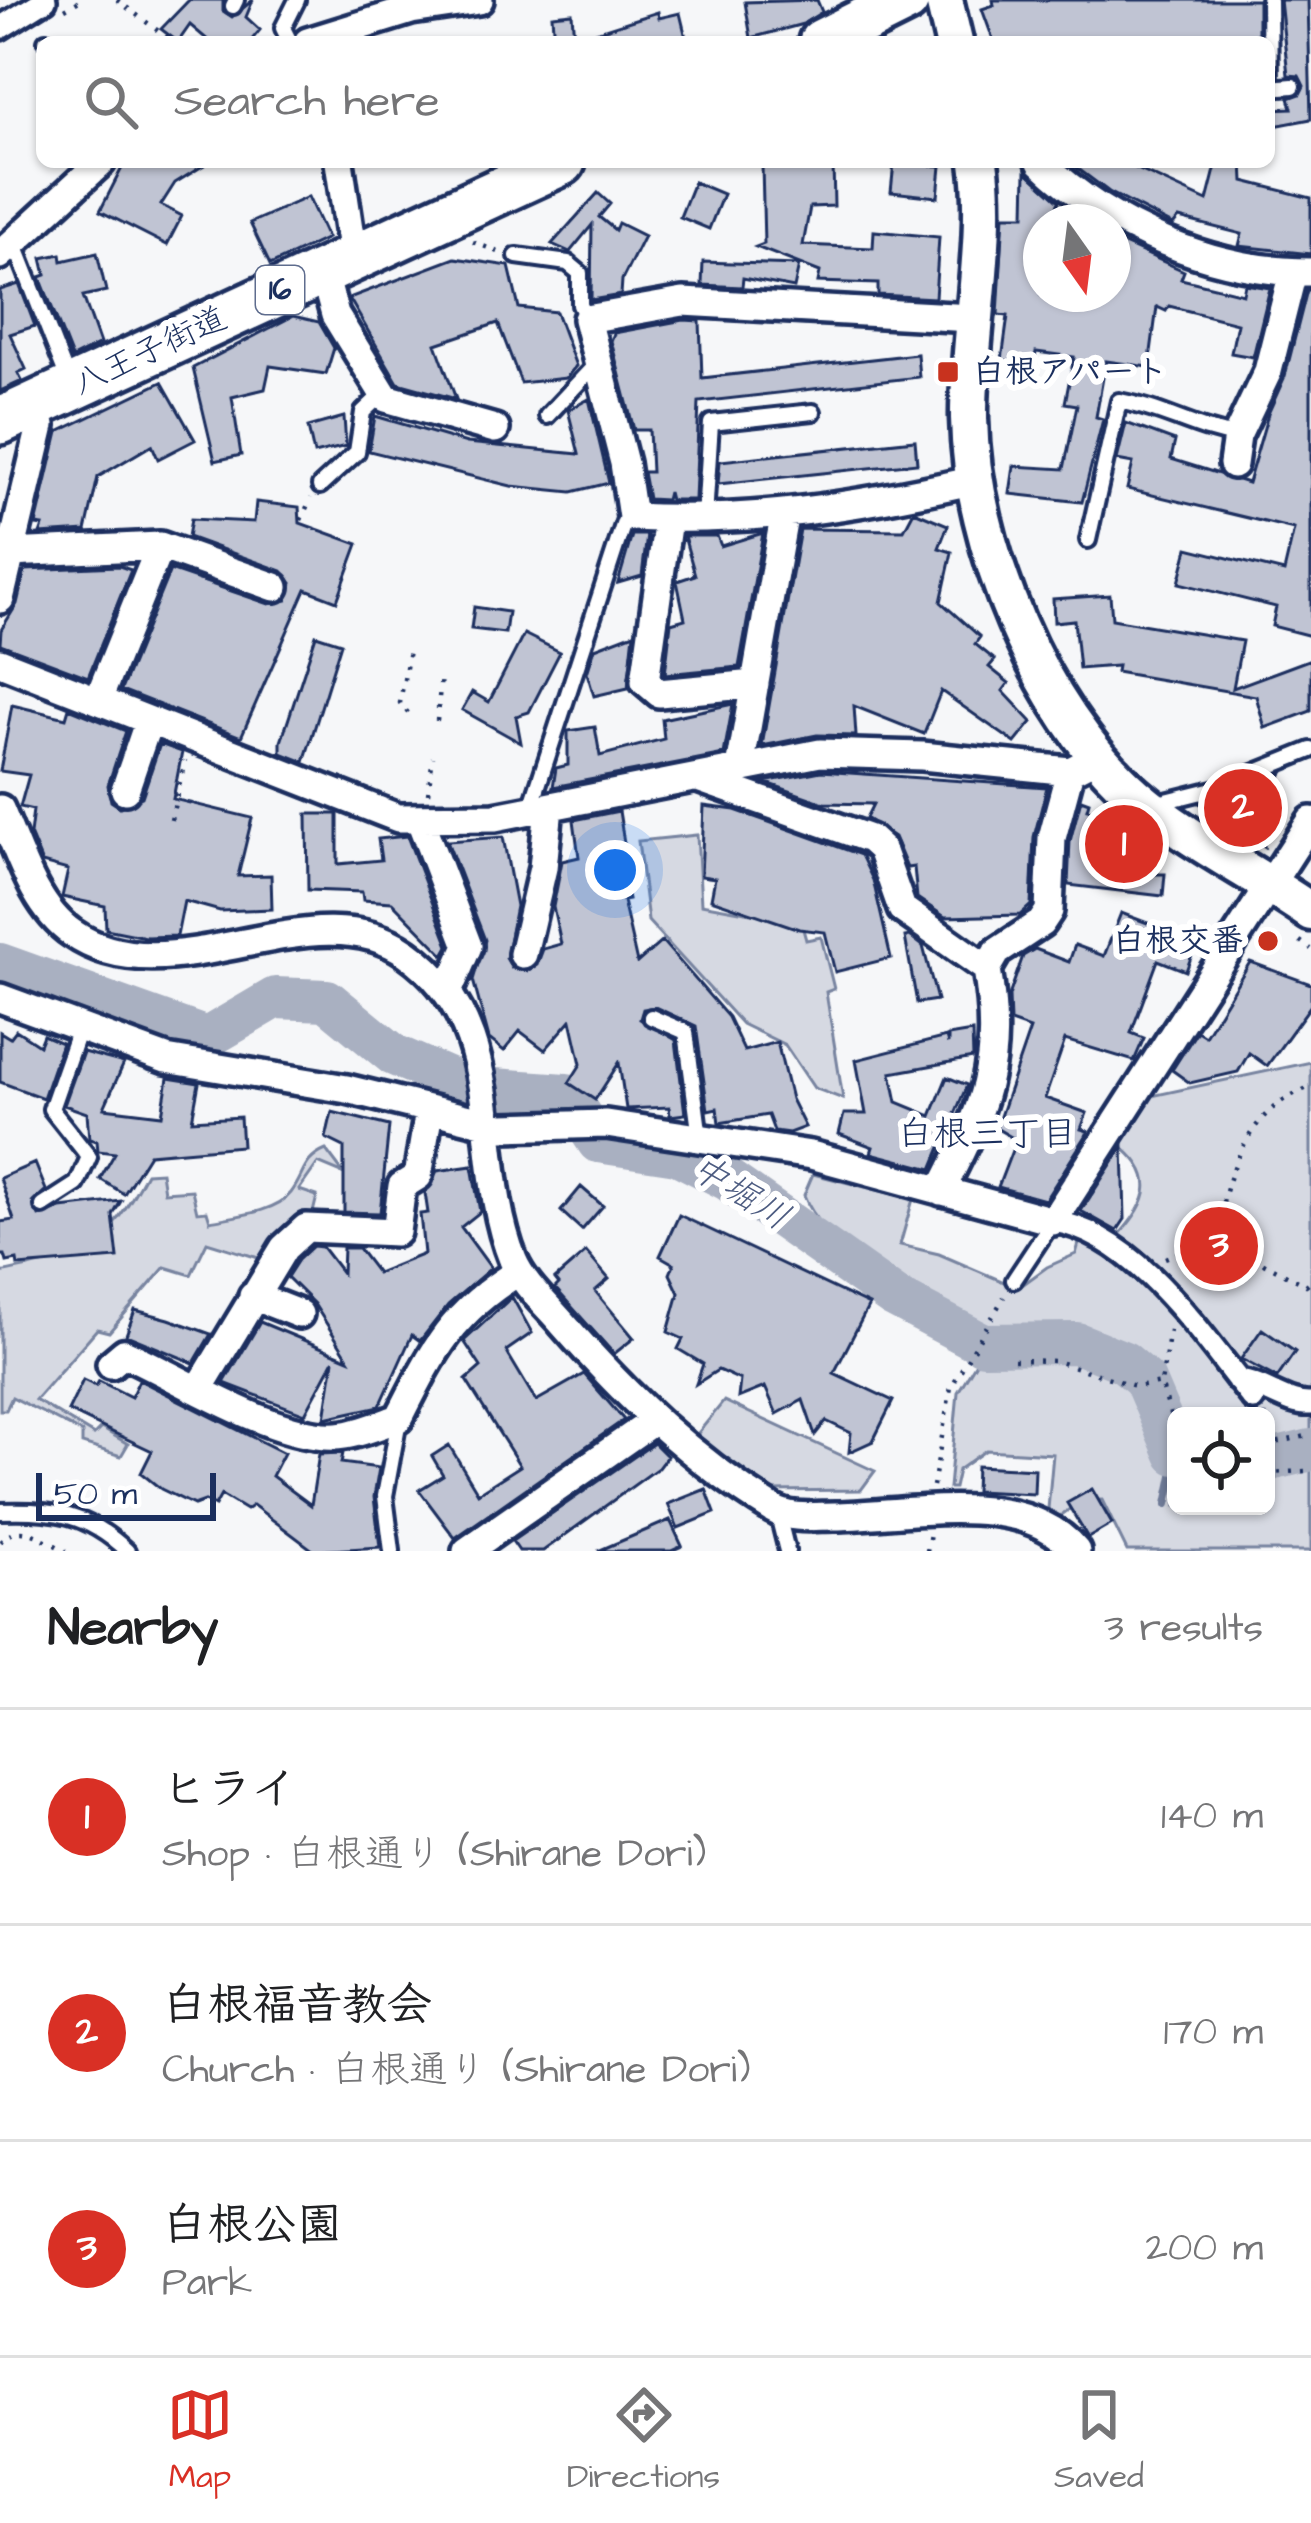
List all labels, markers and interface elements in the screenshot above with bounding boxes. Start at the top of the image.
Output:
search box [36,36,1275,168]
icon: search [78,69,144,135]
text: Search here [174,71,440,133]
north arrow [1023,204,1131,312]
road number: 16 [256,266,304,314]
street label: 八王子街道 [66,295,234,407]
place label: 白根アパート [972,349,1168,395]
marker: 白根アパート [935,359,961,385]
pin: 2 [1204,763,1282,853]
pin: 1 [1085,799,1163,889]
your location [585,840,645,900]
place label: 白根交番 [1112,918,1244,964]
marker: 白根交番 [1255,928,1281,954]
district label: 白根三丁目 [897,1109,1077,1160]
water label: 中堀川 [681,1143,799,1243]
pin: 3 [1180,1201,1258,1291]
map controls [1167,1407,1275,1515]
button: locate [1167,1407,1275,1515]
scale bar [36,1467,216,1520]
text: 50 m [54,1471,137,1517]
text: Nearby [48,1594,218,1665]
text: 3 results [1104,1602,1263,1656]
text: ヒライ [162,1759,296,1821]
text: 1 [85,1790,90,1844]
text: 140 m [1161,1790,1263,1844]
text: Shop · 白根通り (Shirane Dori) [162,1828,706,1882]
text: 白根福音教会 [162,1975,432,2037]
text: 2 [76,2006,98,2060]
text: 170 m [1163,2006,1263,2060]
text: Church · 白根通り (Shirane Dori) [162,2044,750,2098]
text: 白根公園 [162,2195,342,2257]
text: 3 [77,2222,97,2276]
text: 200 m [1146,2222,1263,2276]
text: Park [162,2257,252,2311]
tab: Map [167,2382,233,2500]
tab: Directions [567,2382,720,2500]
tab: Saved [1054,2382,1144,2500]

